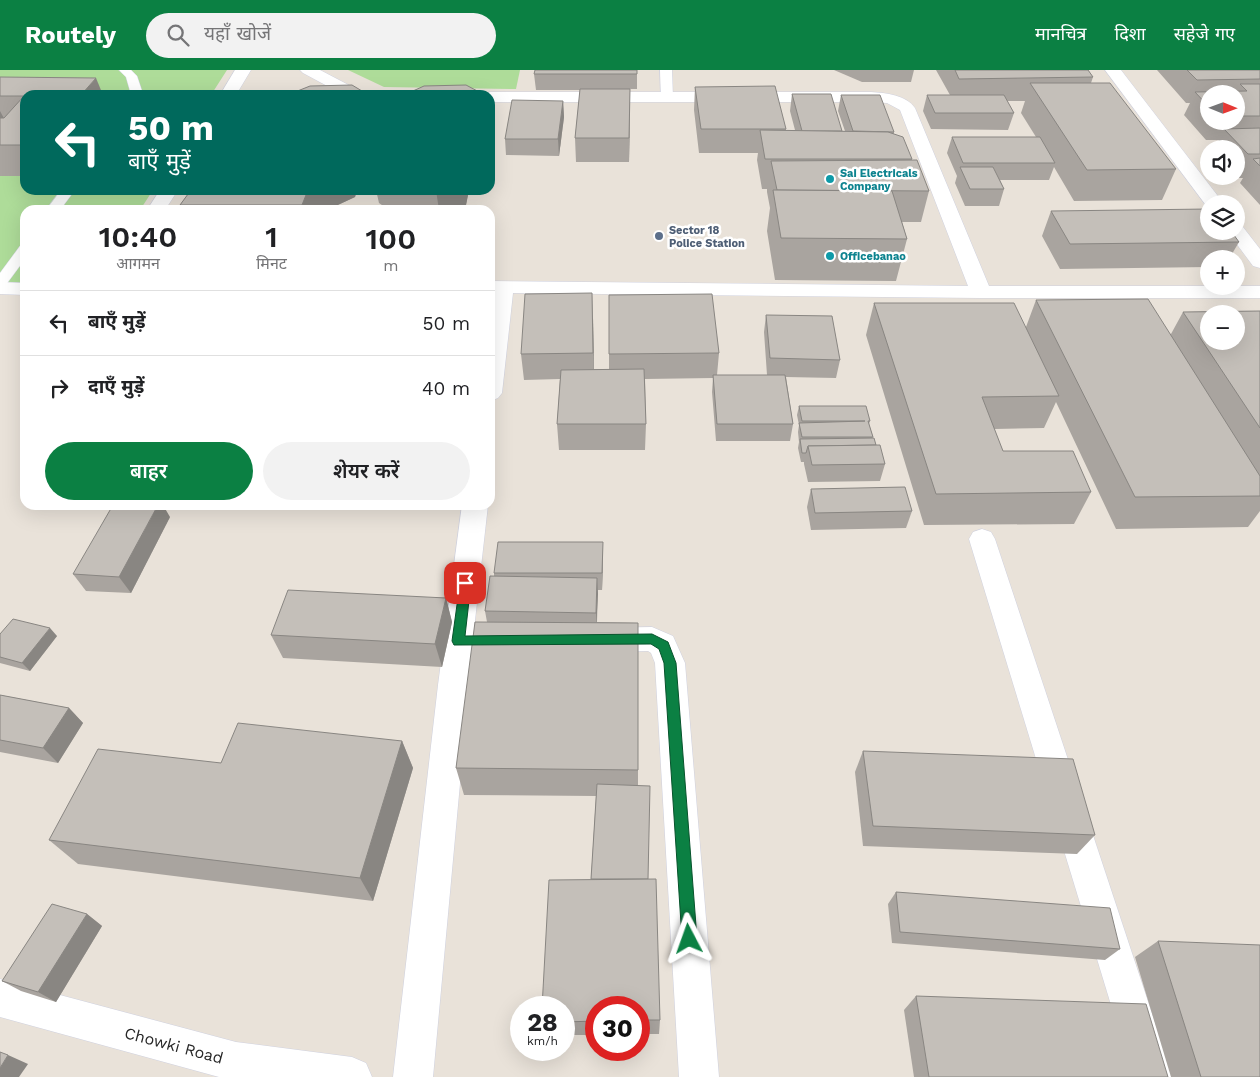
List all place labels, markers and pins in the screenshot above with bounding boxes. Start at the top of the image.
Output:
place label: Sai Electricals Company [840,167,918,193]
marker: Sai Electricals Company [824,173,836,185]
place label: Sector 18 Police Station [669,224,745,250]
marker: Sector 18 Police Station [653,230,665,242]
marker: Officebanao [824,250,836,262]
place label: Officebanao [840,250,906,263]
pin [444,562,486,604]

